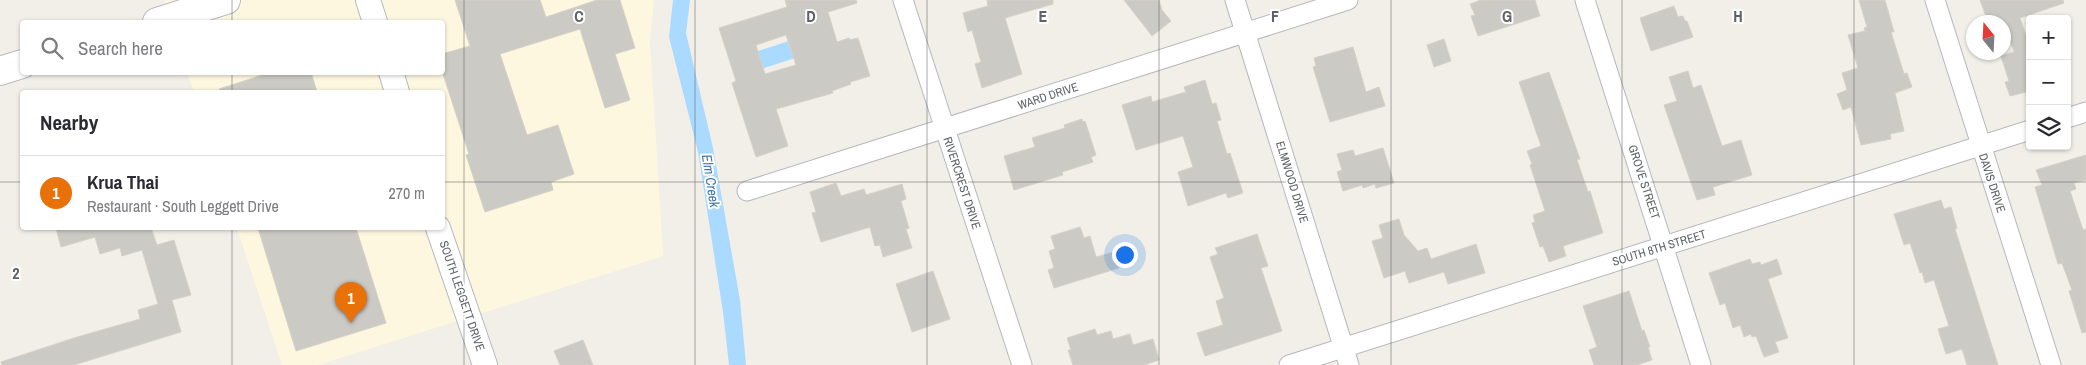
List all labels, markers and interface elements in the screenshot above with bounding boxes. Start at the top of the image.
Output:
text: C [574,5,584,27]
text: D [806,5,816,27]
text: E [1039,5,1048,27]
text: F [1271,5,1279,27]
text: G [1502,5,1512,27]
text: H [1733,5,1743,27]
north arrow [1966,15,2011,60]
map controls [2026,15,2071,150]
button: + [2026,15,2071,60]
search box [20,20,445,75]
icon: search [38,34,66,62]
text: Search here [78,35,163,61]
button: − [2026,60,2071,105]
street label: WARD DRIVE [1016,79,1080,113]
button: layers [2026,105,2071,150]
text: Nearby [40,108,98,137]
street label: RIVERCREST DRIVE [940,135,984,231]
street label: ELMWOOD DRIVE [1272,139,1312,225]
street label: GROVE STREET [1624,143,1664,221]
street label: DAVIS DRIVE [1975,151,2009,215]
water label: Elm Creek [698,153,724,210]
text: Krua Thai [87,169,159,195]
text: 1 [52,182,60,204]
text: 270 m [389,182,425,204]
text: Restaurant · South Leggett Drive [87,195,279,217]
street label: SOUTH 8TH STREET [1610,226,1708,270]
street label: SOUTH LEGGETT DRIVE [436,239,488,353]
your location [1112,242,1138,268]
text: 2 [12,262,20,284]
pin: 1 [335,282,367,323]

